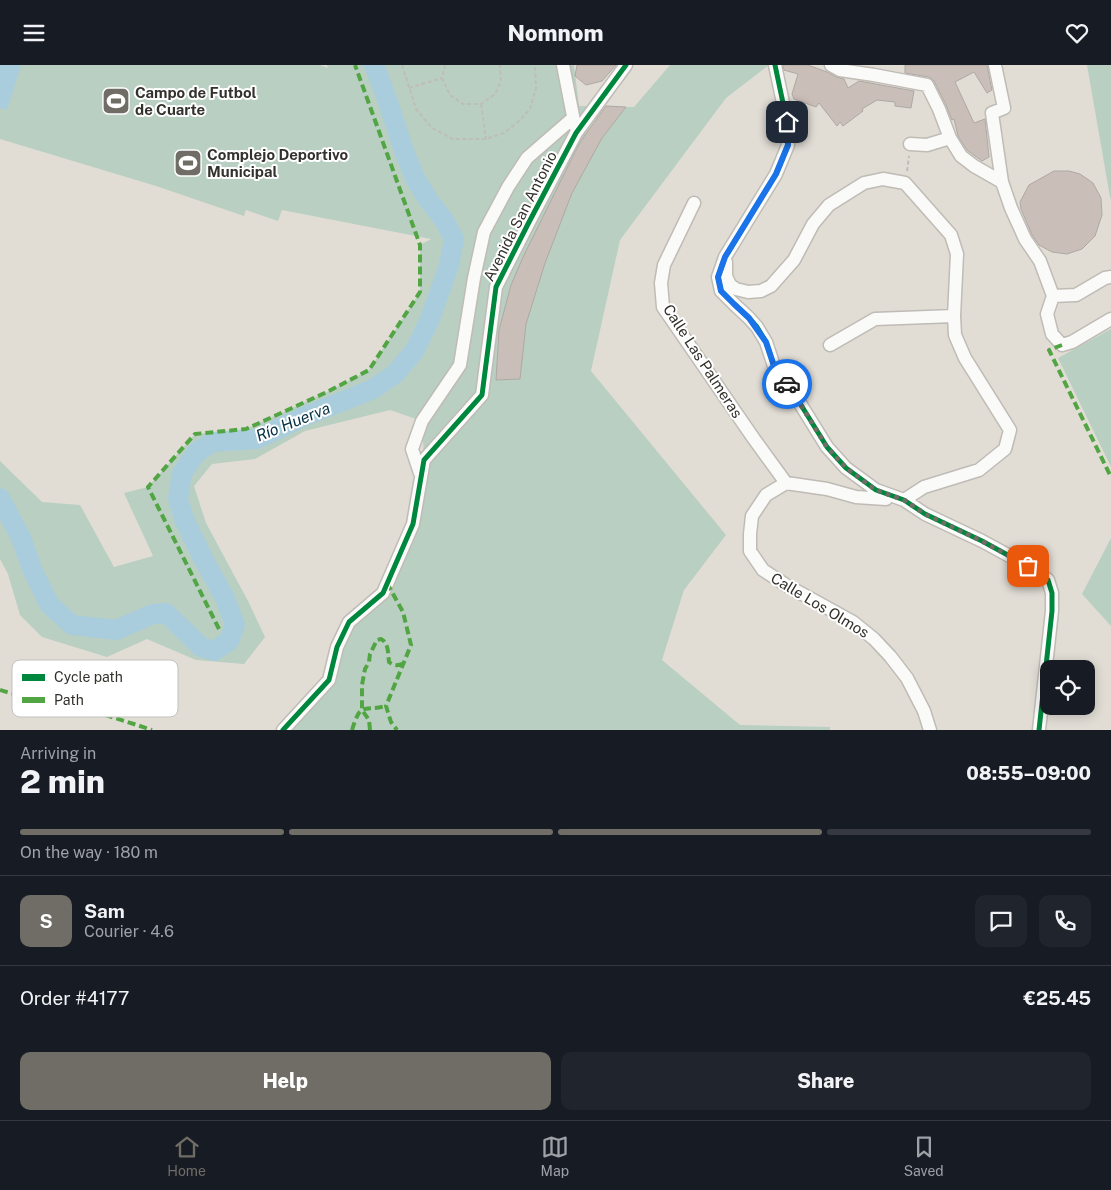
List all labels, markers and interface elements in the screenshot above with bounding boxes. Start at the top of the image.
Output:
icon: menu [20,19,48,47]
icon: heart [1063,19,1091,47]
text: Nomnom [508,20,603,46]
place label: Campo de Futbol de Cuarte [135,84,257,118]
sports icon: Campo de Futbol de Cuarte [101,86,131,116]
pin [766,101,808,143]
icon: home [773,108,801,136]
place label: Complejo Deportivo Municipal [207,146,349,180]
sports icon: Complejo Deportivo Municipal [173,148,203,178]
street label: Avenida San Antonio [480,148,560,284]
street label: Calle Las Palmeras [660,301,746,421]
courier [762,359,812,409]
icon: car [773,370,801,398]
water label: Río Huerva [253,398,333,446]
pin [1007,545,1049,587]
icon: bag [1014,552,1042,580]
street label: Calle Los Olmos [768,569,872,641]
legend [12,660,178,717]
map controls [1040,660,1095,715]
button: locate [1040,660,1095,715]
text: Cycle path [54,669,123,685]
text: Path [54,692,84,708]
text: Arriving in [20,744,96,763]
text: 08:55–09:00 [966,762,1091,784]
text: 2 min [20,763,105,800]
text: On the way · 180 m [20,843,158,862]
button: chat [975,895,1027,947]
button: phone [1039,895,1091,947]
text: Sam [84,900,125,922]
text: S [39,910,53,932]
text: Courier · 4.6 [84,922,174,941]
text: Order #4177 [20,987,129,1009]
text: €25.45 [1024,987,1091,1009]
button: Help [20,1052,551,1110]
button: Share [561,1052,1091,1110]
tab: Home [167,1133,206,1179]
tab: Map [541,1133,569,1179]
tab: Saved [904,1133,944,1179]

